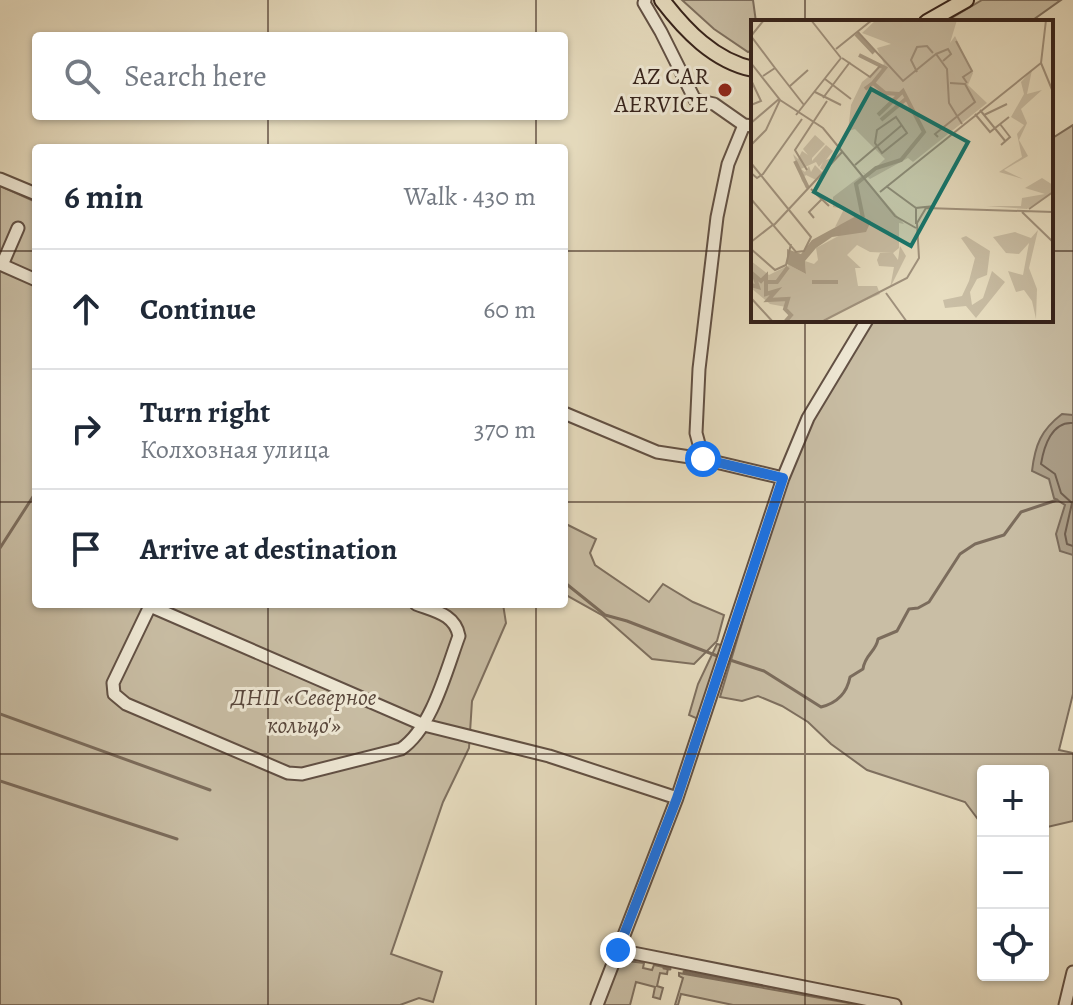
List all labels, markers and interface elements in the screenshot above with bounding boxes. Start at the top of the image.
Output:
inset map [751,20,1053,322]
search box [32,32,568,120]
icon: search [60,54,104,98]
text: Search here [124,56,267,96]
place label: AZ CAR AERVICE [613,60,709,120]
marker: AZ CAR AERVICE [716,81,734,99]
text: 6 min [64,173,143,220]
text: Walk · 430 m [404,179,536,214]
icon: ahead [64,287,108,331]
text: Continue [140,289,256,329]
text: 60 m [483,292,536,327]
text: Turn right [140,392,270,432]
icon: right [64,407,108,451]
text: 370 m [474,412,536,447]
text: Колхозная улица [140,432,330,467]
route start [685,441,721,477]
icon: arrive [64,527,108,571]
text: Arrive at destination [140,529,397,569]
park label: ДНП «Северное кольцо'» [229,681,377,741]
map controls [977,765,1049,981]
button: + [977,765,1049,837]
button: − [977,837,1049,909]
button: locate [977,909,1049,981]
route end [600,932,636,968]

